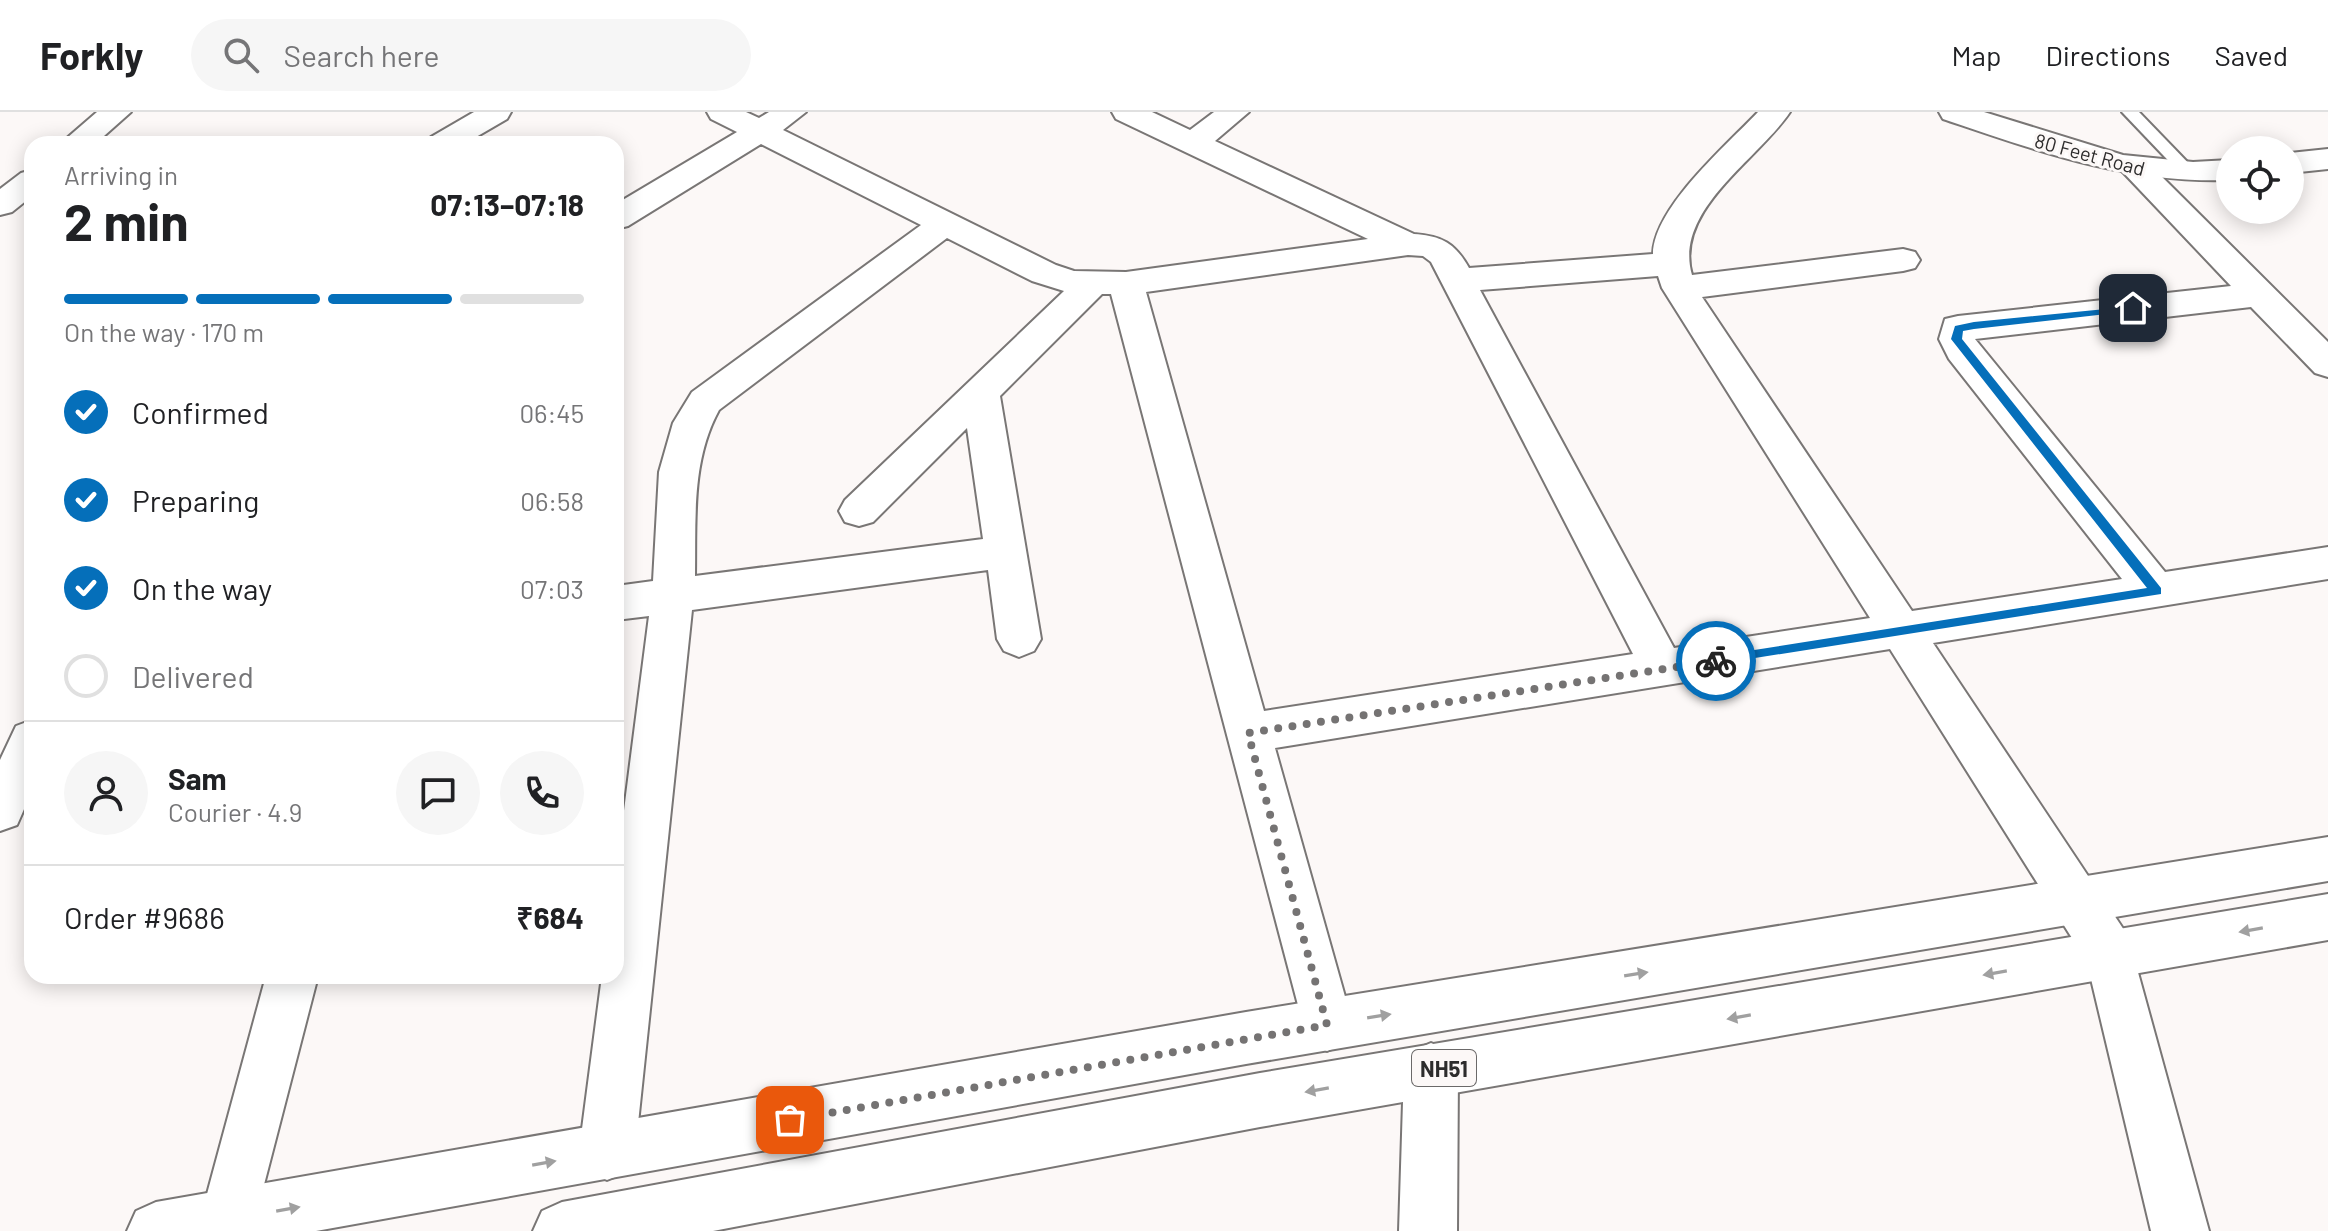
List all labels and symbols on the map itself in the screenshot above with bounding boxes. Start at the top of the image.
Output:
street label: 80 Feet Road [2032,128,2148,180]
pin [2099,274,2167,342]
courier [1676,621,1756,701]
one-way arrow [2238,924,2263,936]
one-way arrow [1624,967,1649,979]
one-way arrow [1982,968,2007,980]
one-way arrow [1367,1010,1392,1022]
one-way arrow [1726,1012,1751,1024]
road number: NH51 [1412,1050,1476,1086]
one-way arrow [1304,1084,1329,1097]
pin [756,1086,824,1154]
one-way arrow [532,1157,557,1169]
one-way arrow [276,1203,301,1215]

